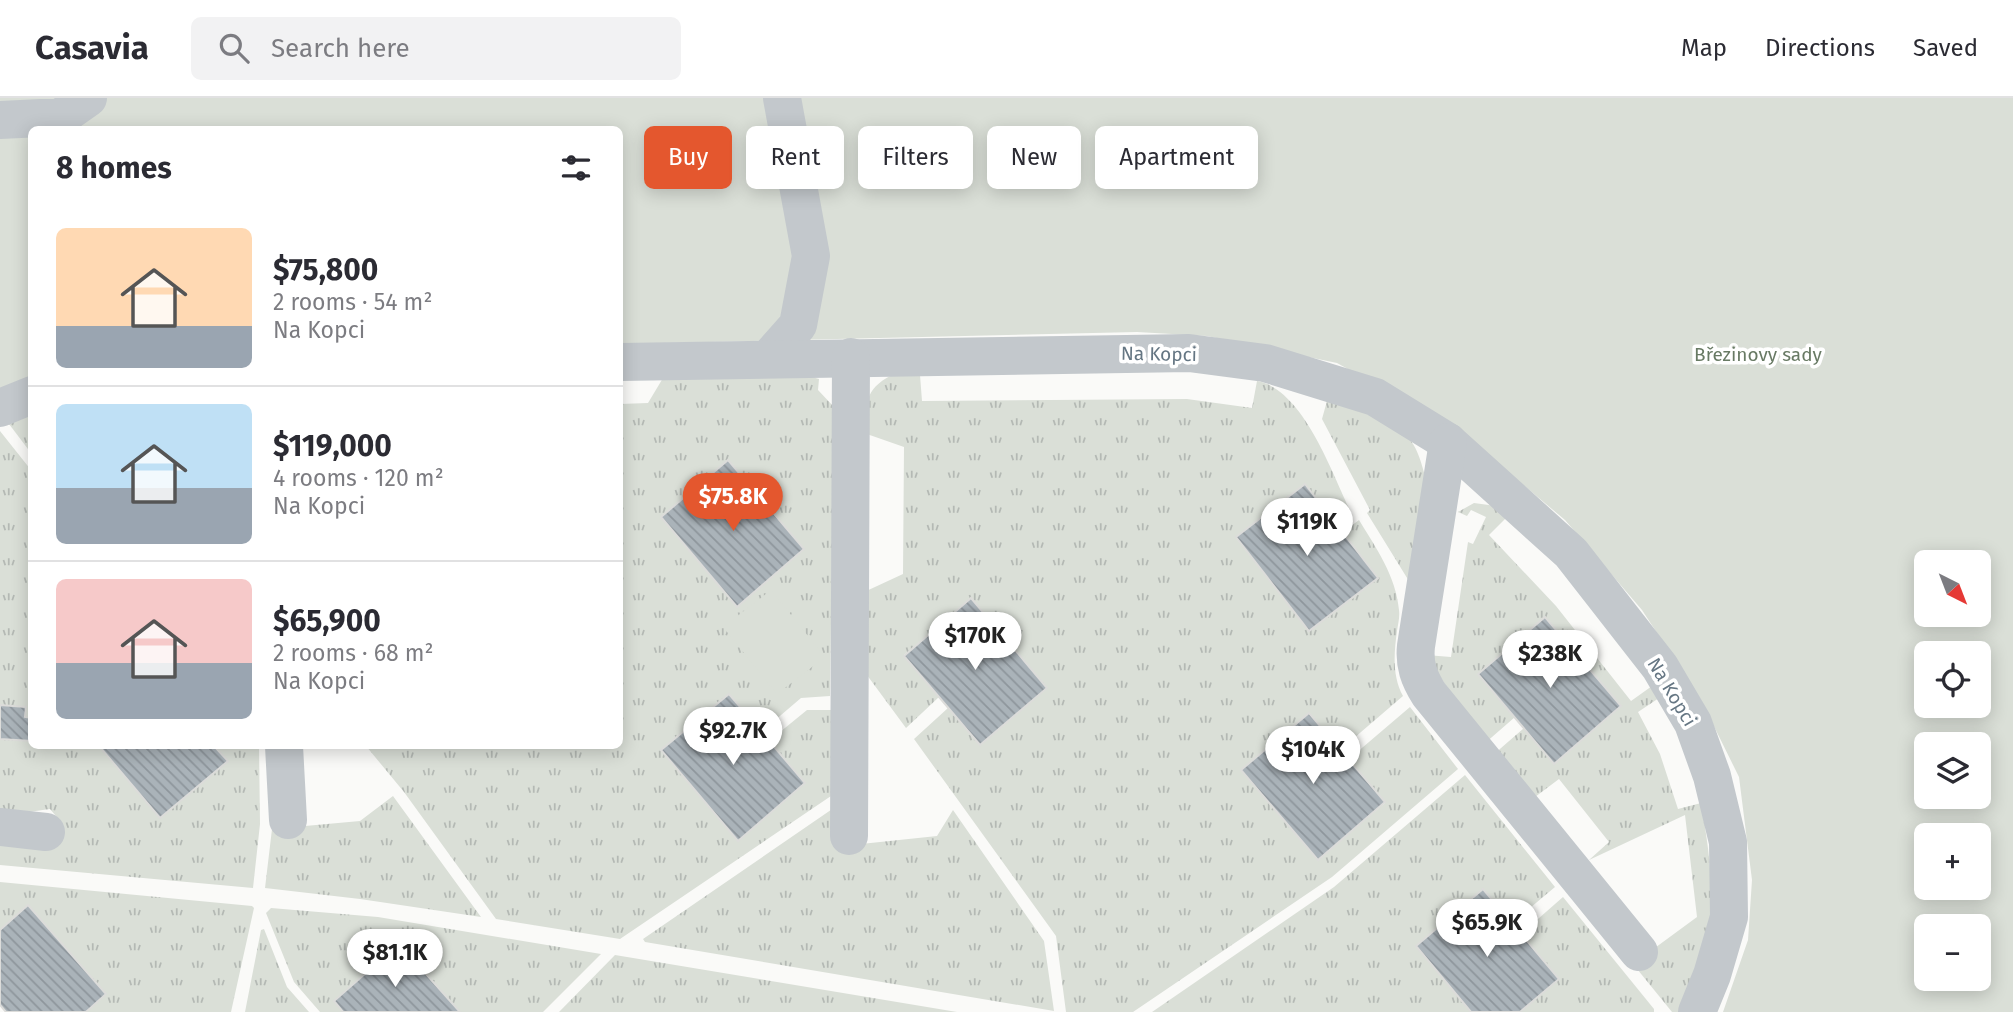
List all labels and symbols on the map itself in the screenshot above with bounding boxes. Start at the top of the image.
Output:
street label: Na Kopci [1121,342,1197,366]
park label: Březinovy sady [1694,343,1823,366]
pin: $75.8K [676,474,790,533]
pin: $119K [1258,498,1356,558]
north arrow [1914,550,1992,626]
pin: $170K [926,612,1024,672]
pin: $238K [1501,630,1599,690]
street label: Na Kopci [1643,653,1701,731]
pin: $92.7K [676,708,790,767]
pin: $104K [1264,726,1362,786]
pin: $65.9K [1430,900,1544,959]
pin: $81.1K [338,930,452,989]

